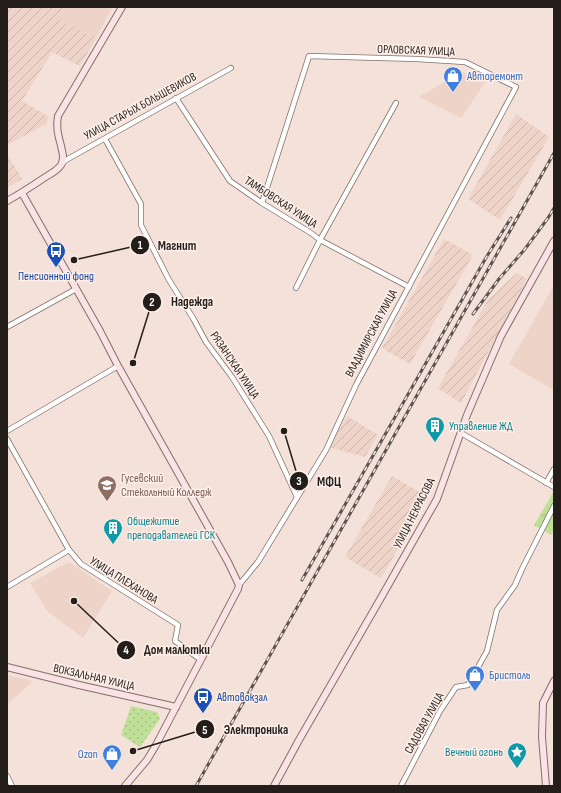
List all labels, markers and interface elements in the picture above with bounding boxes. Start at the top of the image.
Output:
street label: ОРЛОВСКАЯ УЛИЦА [377,42,456,59]
shop icon: Авторемонт [442,65,464,93]
street label: УЛИЦА СТАРЫХ БОЛЬШЕВИКОВ [81,69,199,144]
place label: Авторемонт [466,69,523,84]
street label: ТАМБОВСКАЯ УЛИЦА [241,173,321,232]
callout: Магнит [130,233,205,258]
text: 1 [138,238,143,253]
text: Магнит [158,238,197,254]
bus stop icon: Пенсионный фонд [45,240,67,268]
place label: Пенсионный фонд [18,269,94,284]
street label: ВЛАДИМИРСКАЯ УЛИЦА [342,286,401,380]
callout: Надежда [142,289,221,314]
text: Надежда [171,294,213,310]
text: 2 [149,295,155,310]
street label: РЯЗАНСКАЯ УЛИЦА [207,329,263,403]
building icon: Управление ЖД [424,415,446,443]
place label: Управление ЖД [449,419,513,434]
callout: МФЦ [289,469,349,494]
place label: Гусевский Стекольный Колледж [121,471,212,500]
school or university icon: Гусевский Стекольный Колледж [96,474,118,502]
text: 3 [296,474,302,489]
text: МФЦ [317,474,341,490]
street label: УЛИЦА НЕКРАСОВА [390,475,439,551]
place label: Общежитие преподавателей ГСК [127,514,216,543]
building icon: Общежитие преподавателей ГСК [102,517,124,545]
street label: УЛИЦА ПЛЕХАНОВА [87,553,161,608]
callout: Дом малютки [116,637,218,662]
text: Дом малютки [144,642,210,658]
text: 4 [123,643,129,658]
street label: ВОКЗАЛЬНАЯ УЛИЦА [52,661,137,694]
shop icon: Бристоль [464,664,486,692]
place label: Бристоль [489,668,531,683]
bus stop icon: Автовокзал [192,686,214,714]
street label: САДОВАЯ УЛИЦА [401,689,448,756]
place label: Автовокзал [216,690,268,705]
callout: Электроника [195,717,296,742]
text: Электроника [224,722,288,738]
text: 5 [202,723,208,738]
place icon: Вечный огонь [506,741,528,769]
shop icon: Ozon [101,743,123,771]
place label: Вечный огонь [445,745,503,760]
place label: Ozon [78,747,98,762]

